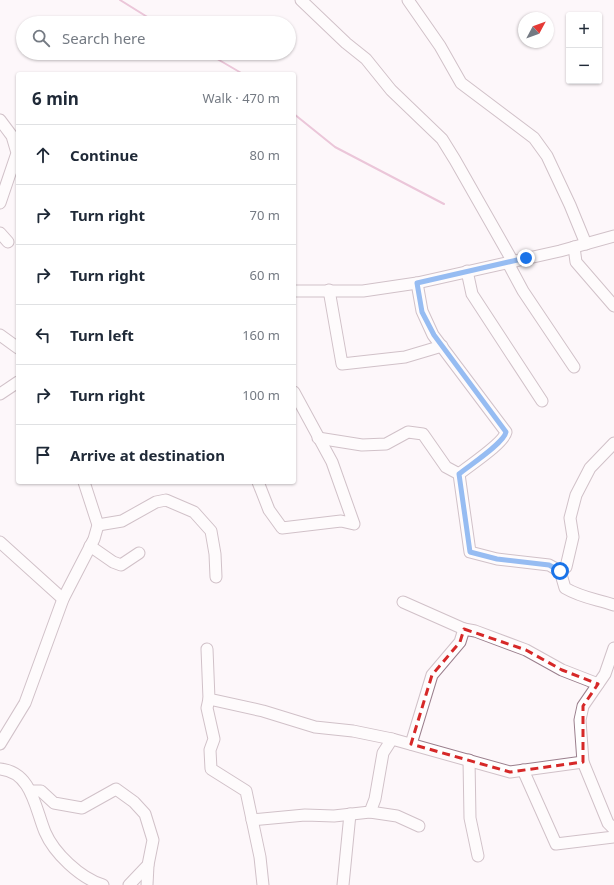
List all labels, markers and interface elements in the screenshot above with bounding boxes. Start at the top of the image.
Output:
north arrow [518,12,554,48]
map controls [566,12,602,84]
button: + [566,12,602,48]
search box [16,16,296,60]
icon: search [30,27,52,49]
text: Search here [62,28,145,48]
button: − [566,48,602,84]
text: 6 min [32,87,79,110]
text: Walk · 470 m [202,89,280,107]
icon: ahead [32,144,54,166]
text: Continue [70,145,138,165]
text: 80 m [250,146,280,164]
icon: right [32,204,54,226]
text: Turn right [70,205,145,225]
text: 70 m [250,206,280,224]
route end [517,249,535,267]
icon: right [32,264,54,286]
text: Turn right [70,265,145,285]
text: 60 m [250,266,280,284]
icon: left [32,324,54,346]
text: Turn left [70,325,134,345]
text: 160 m [242,326,280,344]
icon: right [32,384,54,406]
text: Turn right [70,385,145,405]
text: 100 m [242,386,280,404]
icon: arrive [32,444,54,466]
text: Arrive at destination [70,445,225,465]
route start [551,562,569,580]

